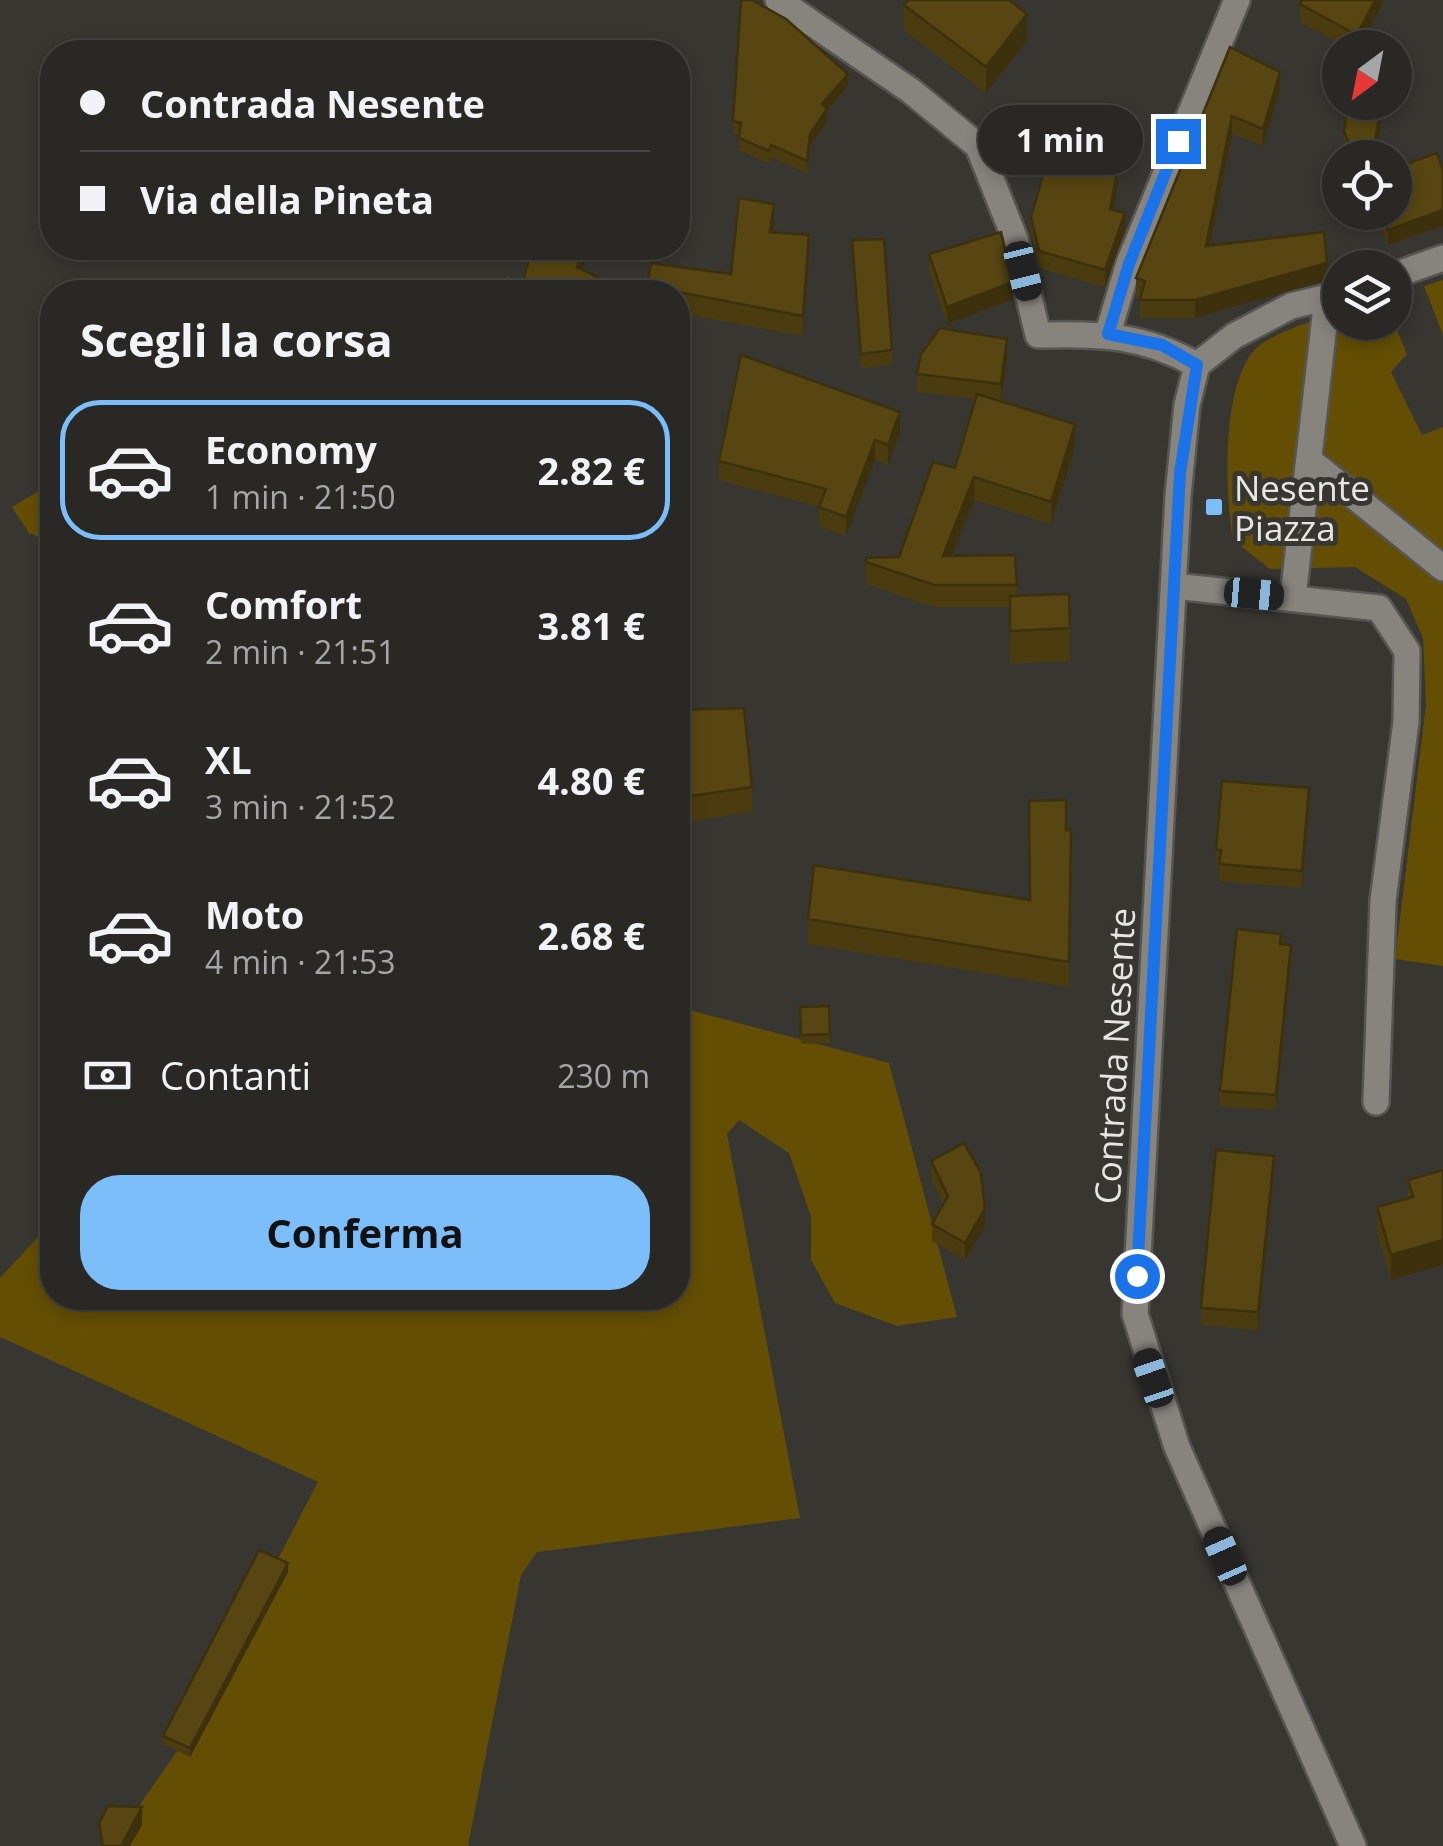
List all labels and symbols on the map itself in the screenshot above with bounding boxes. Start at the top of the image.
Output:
north arrow [1322,30,1412,120]
callout: 1 min [978,106,1143,176]
route end [1156,119,1201,164]
car [1001,238,1045,304]
place label: Nesente Piazza [1234,464,1370,551]
marker: Nesente Piazza [1203,496,1225,518]
car [1223,576,1285,612]
street label: Contrada Nesente [1083,907,1145,1205]
route start [1115,1254,1160,1299]
car [1129,1345,1177,1411]
car [1199,1522,1251,1590]

